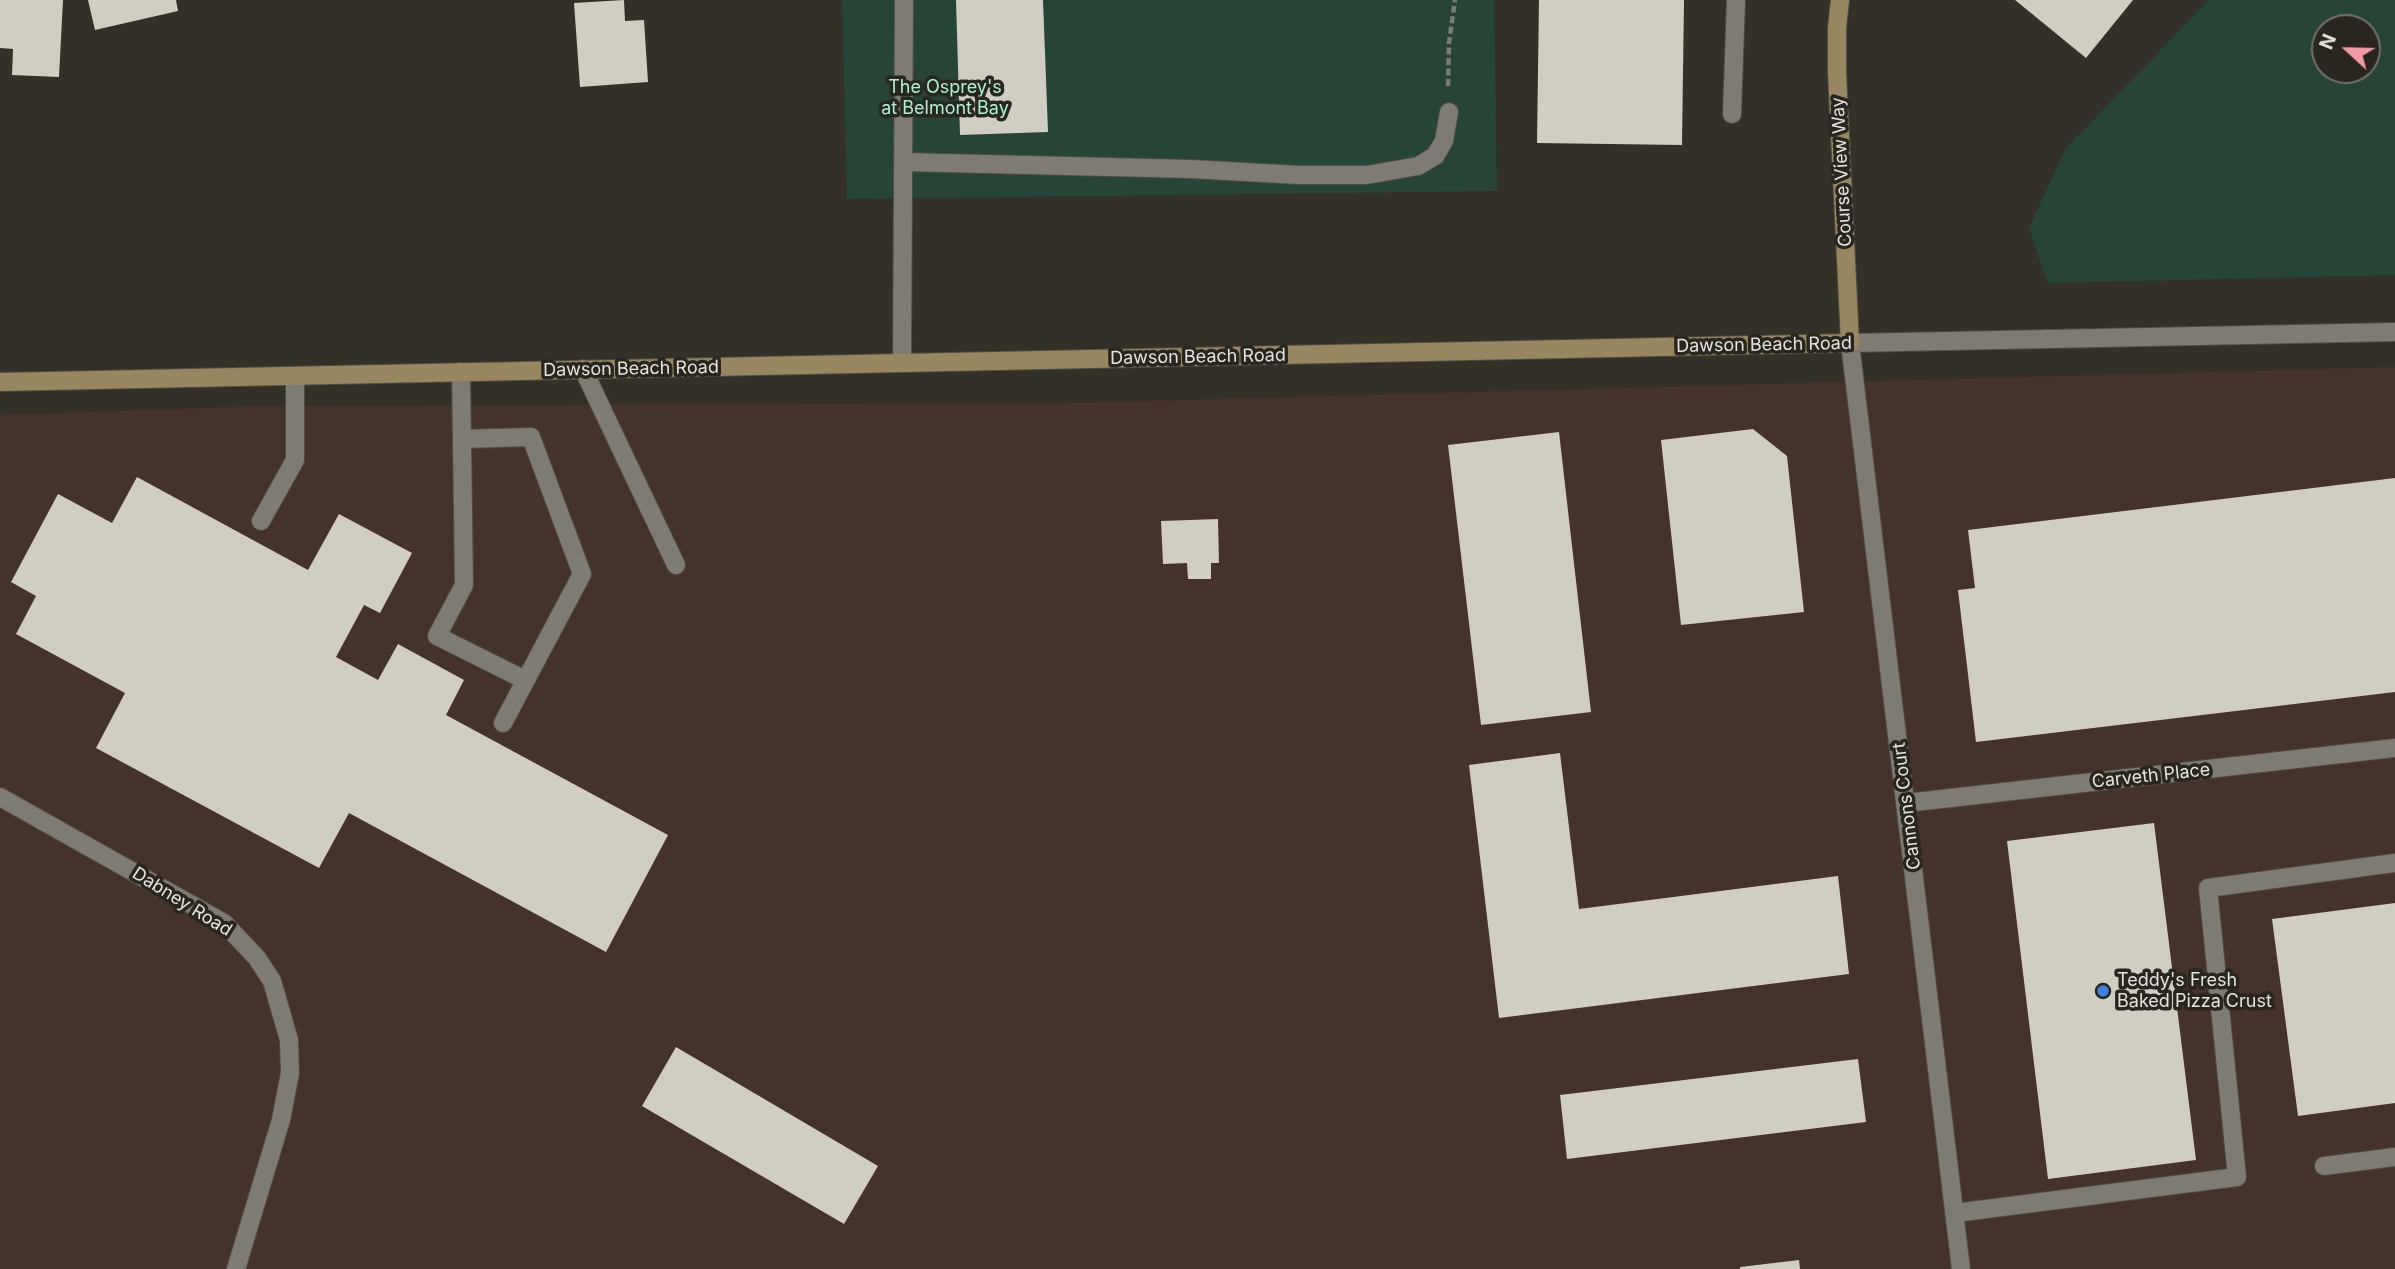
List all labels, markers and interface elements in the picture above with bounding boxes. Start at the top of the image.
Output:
north arrow [2311,14,2381,84]
text: N [2315,31,2341,53]
park label: The Osprey's at Belmont Bay [881,77,1009,119]
street label: Course View Way [1827,97,1857,247]
street label: Dawson Beach Road [1676,333,1852,357]
street label: Dawson Beach Road [1110,345,1286,369]
street label: Dawson Beach Road [543,357,719,381]
street label: Cannons Court [1888,741,1926,871]
street label: Carveth Place [2091,759,2211,793]
street label: Dabney Road [128,863,236,941]
place label: Teddy's Fresh Baked Pizza Crust [2117,970,2272,1012]
marker: Teddy's Fresh Baked Pizza Crust [2095,983,2111,999]

